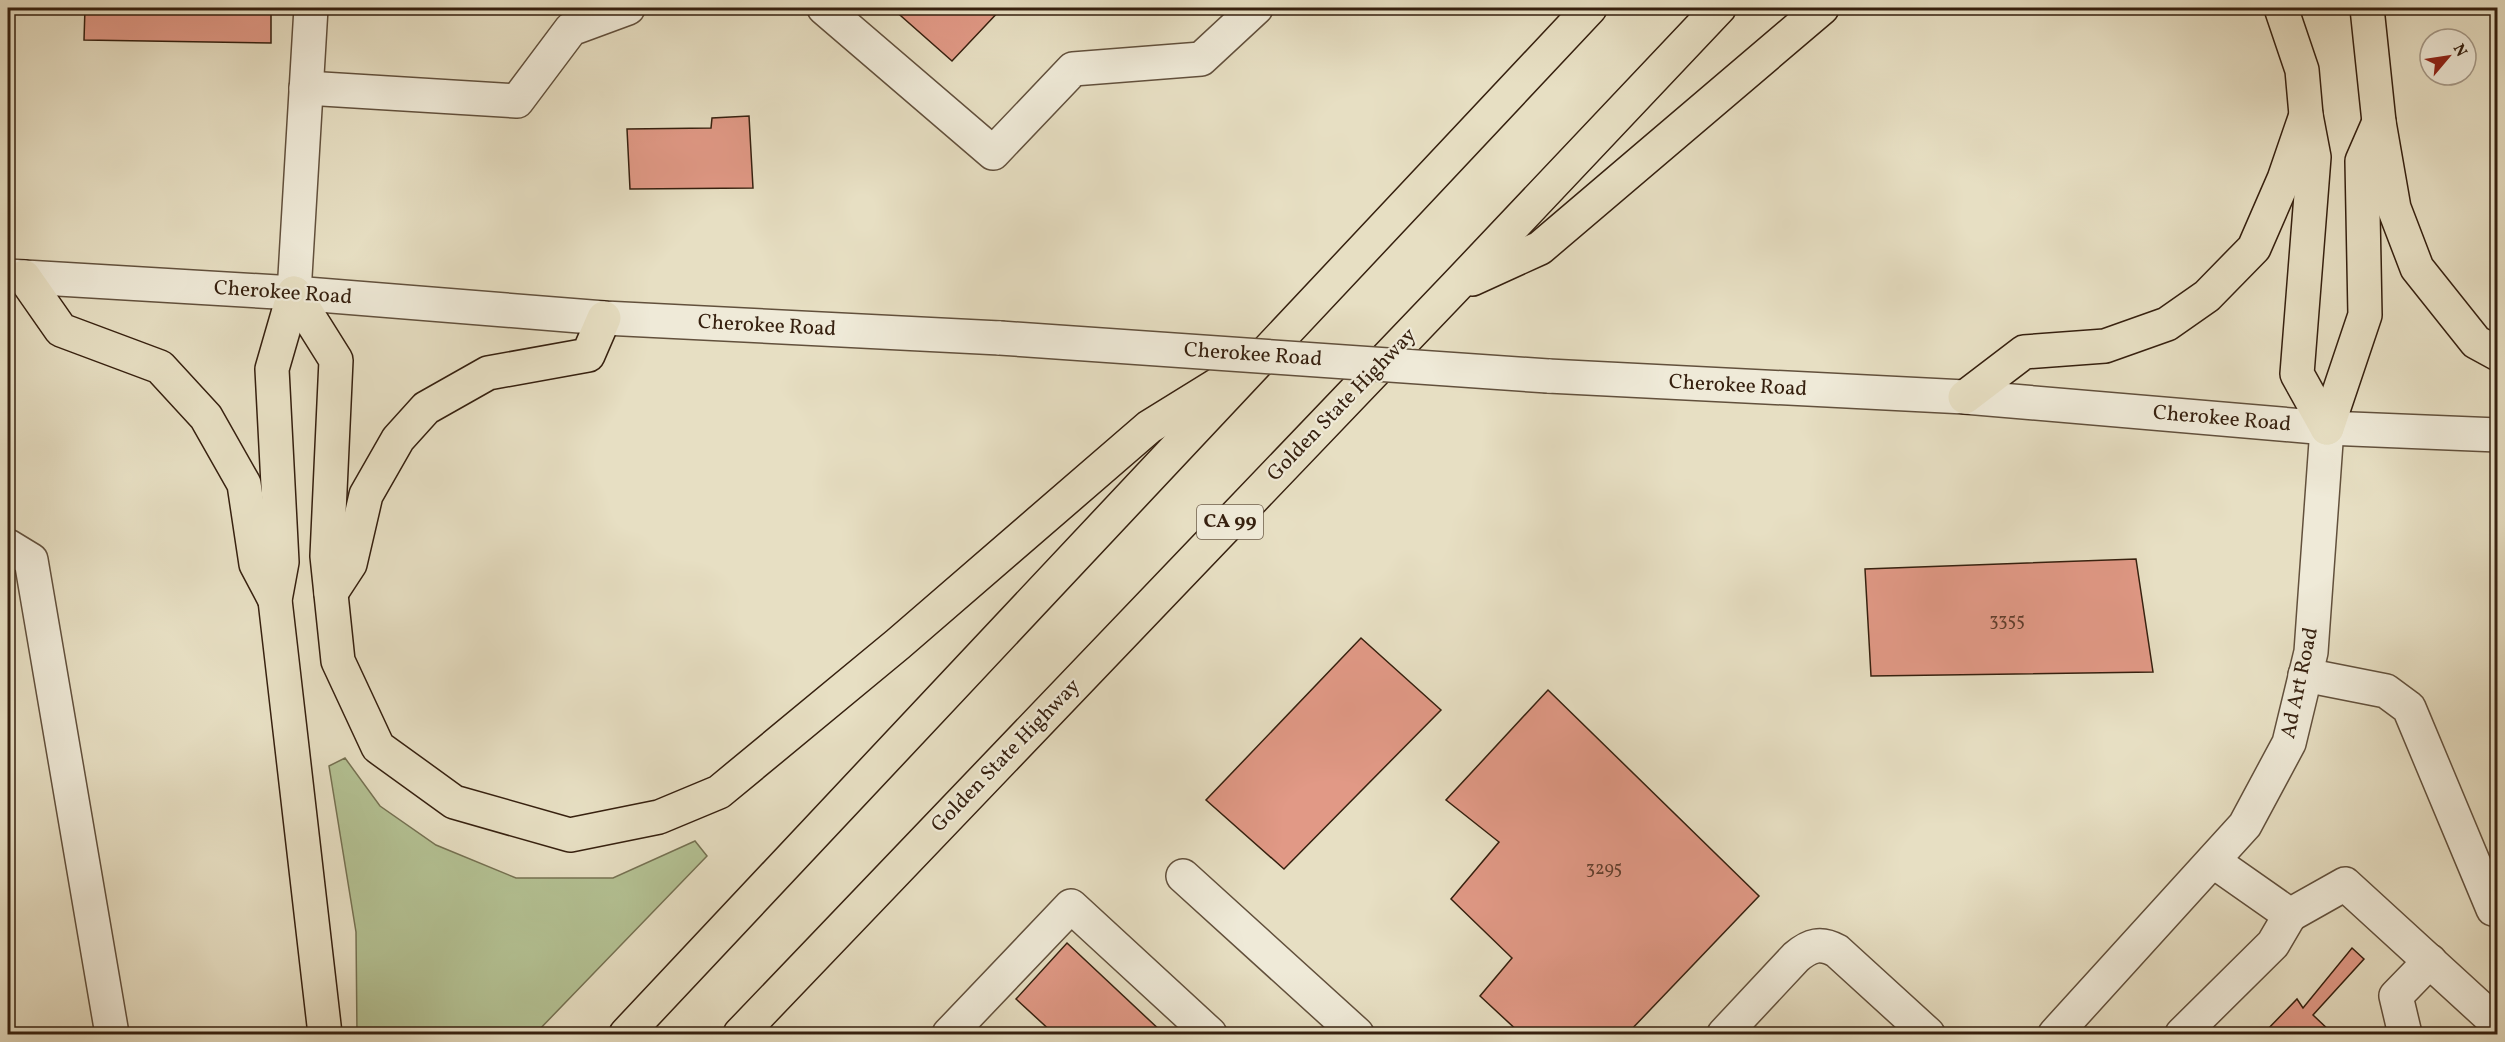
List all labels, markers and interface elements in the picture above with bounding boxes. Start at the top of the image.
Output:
north arrow [2418,27,2478,87]
text: N [2447,40,2472,61]
street label: Cherokee Road [213,274,353,312]
street label: Cherokee Road [697,308,837,344]
street label: Golden State Highway [1261,321,1424,488]
street label: Cherokee Road [1183,336,1323,374]
street label: Cherokee Road [1668,368,1808,404]
street label: Cherokee Road [2152,399,2292,439]
road number: CA 99 [1197,505,1263,539]
house number: 3355 [1989,609,2025,634]
street label: Ad Art Road [2274,625,2326,741]
street label: Golden State Highway [925,672,1088,839]
house number: 3295 [1586,857,1622,882]

